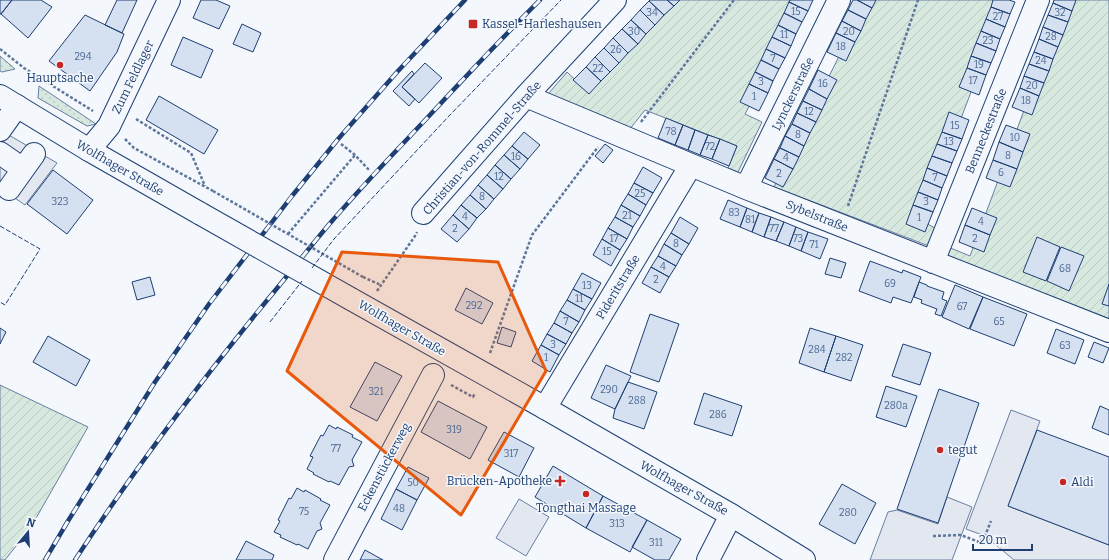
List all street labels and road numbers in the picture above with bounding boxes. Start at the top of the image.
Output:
street label: Zum Feldlager [109,37,157,116]
street label: Lynckerstraße [769,55,817,133]
street label: Christian-von-Rommel-Straße [420,78,544,218]
street label: Benneckestraße [963,86,1009,176]
street label: Wolfhager Straße [74,137,166,199]
street label: Sybelstraße [784,197,850,235]
street label: Pideritstraße [593,252,643,322]
street label: Wolfhager Straße [356,297,448,359]
street label: Eckenstückerweg [355,420,413,514]
street label: Wolfhager Straße [637,458,731,518]

